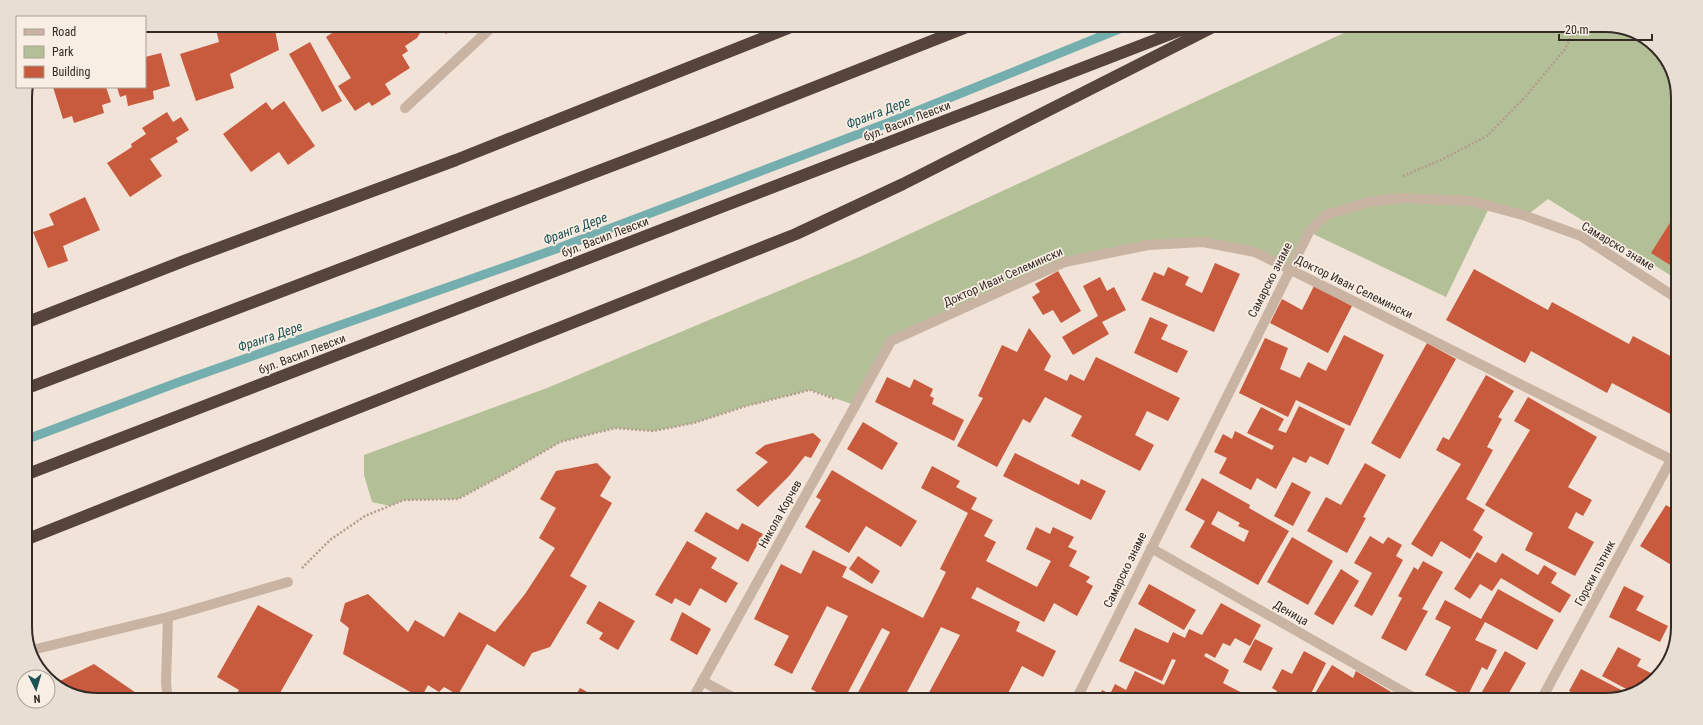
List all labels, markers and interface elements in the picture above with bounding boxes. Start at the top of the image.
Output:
legend [16,16,146,88]
scale bar [1559,16,1652,42]
text: 20 m [1565,23,1589,37]
text: Road [52,25,76,39]
text: Park [52,45,74,59]
text: Building [52,65,90,79]
water label: Франга Дере [844,93,912,132]
street label: бул. Васил Левски [862,98,952,144]
water label: Франга Дере [541,209,609,248]
street label: бул. Васил Левски [560,214,650,260]
street label: Самарско знаме [1579,219,1657,273]
street label: Самарско знаме [1245,240,1295,320]
street label: Доктор Иван Селемински [941,244,1065,310]
street label: Доктор Иван Селемински [1293,252,1415,322]
water label: Франга Дере [236,318,304,355]
street label: бул. Васил Левски [257,331,347,377]
street label: Никола Корчев [756,478,804,550]
street label: Самарско знаме [1101,530,1150,610]
street label: Горски пътник [1572,538,1618,608]
street label: Деница [1271,597,1311,629]
north arrow [16,669,56,709]
text: N [33,692,41,705]

